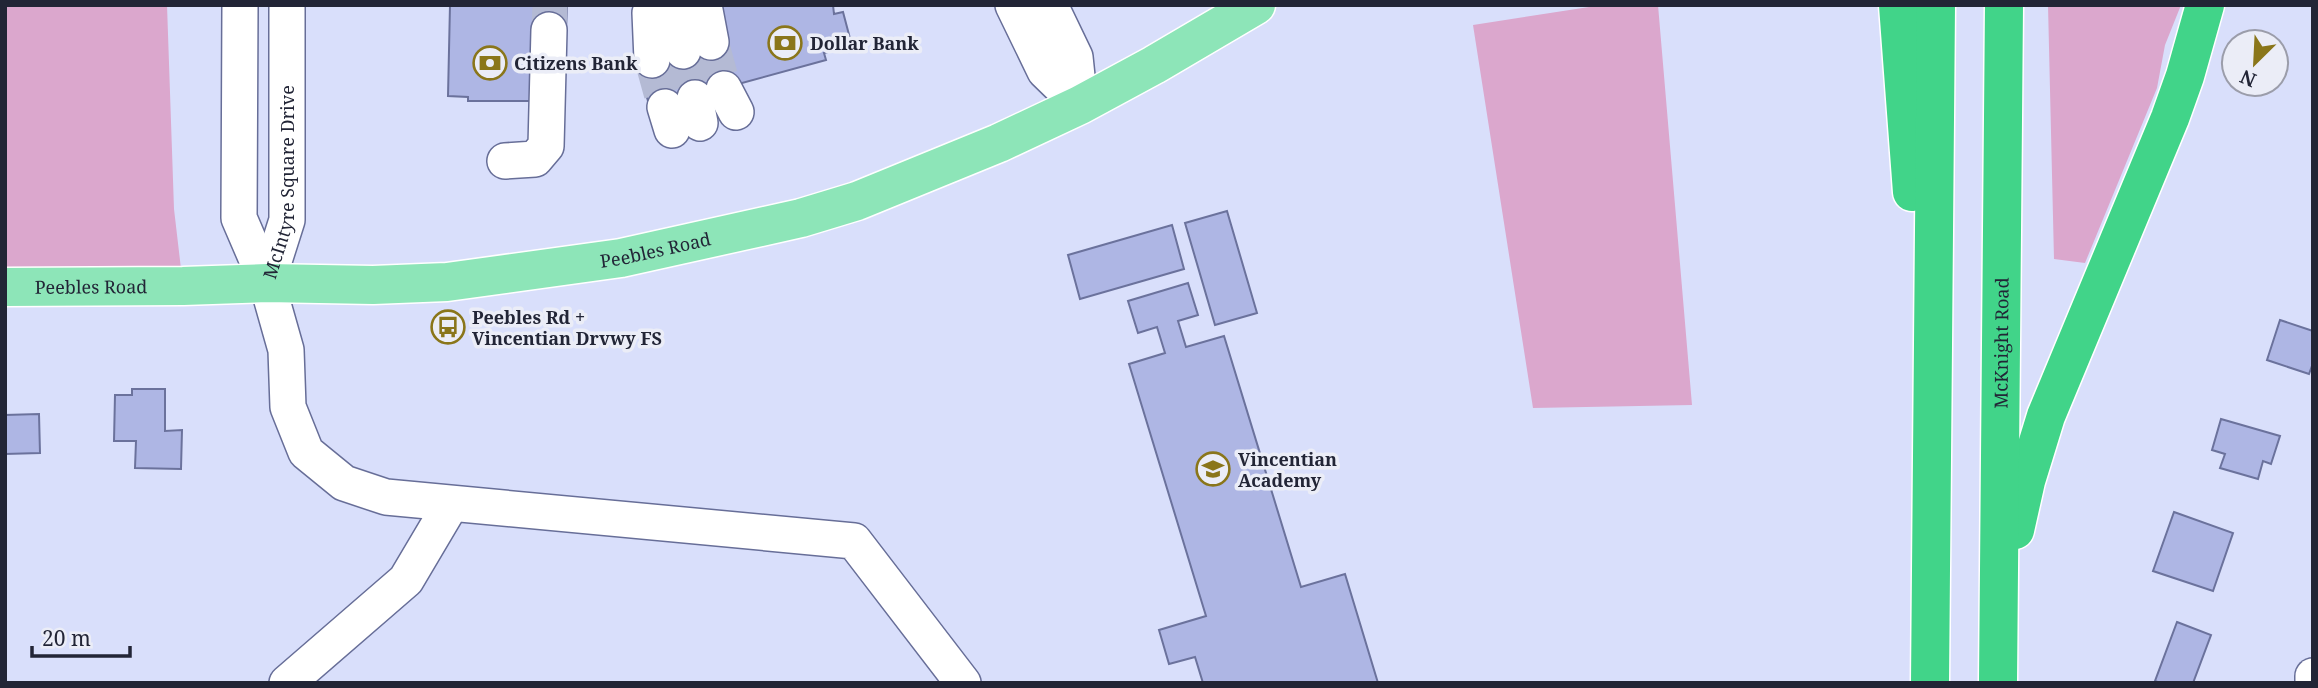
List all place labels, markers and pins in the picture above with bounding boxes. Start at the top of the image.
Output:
bank icon: Dollar Bank [766,24,804,62]
place label: Dollar Bank [810,31,919,55]
bank icon: Citizens Bank [471,44,509,82]
place label: Citizens Bank [514,51,638,75]
place label: Peebles Rd + Vincentian Drvwy FS [472,305,662,350]
bus stop icon: Peebles Rd + Vincentian Drvwy FS [429,308,467,346]
place label: Vincentian Academy [1238,447,1337,492]
school or university icon: Vincentian Academy [1194,450,1232,488]

